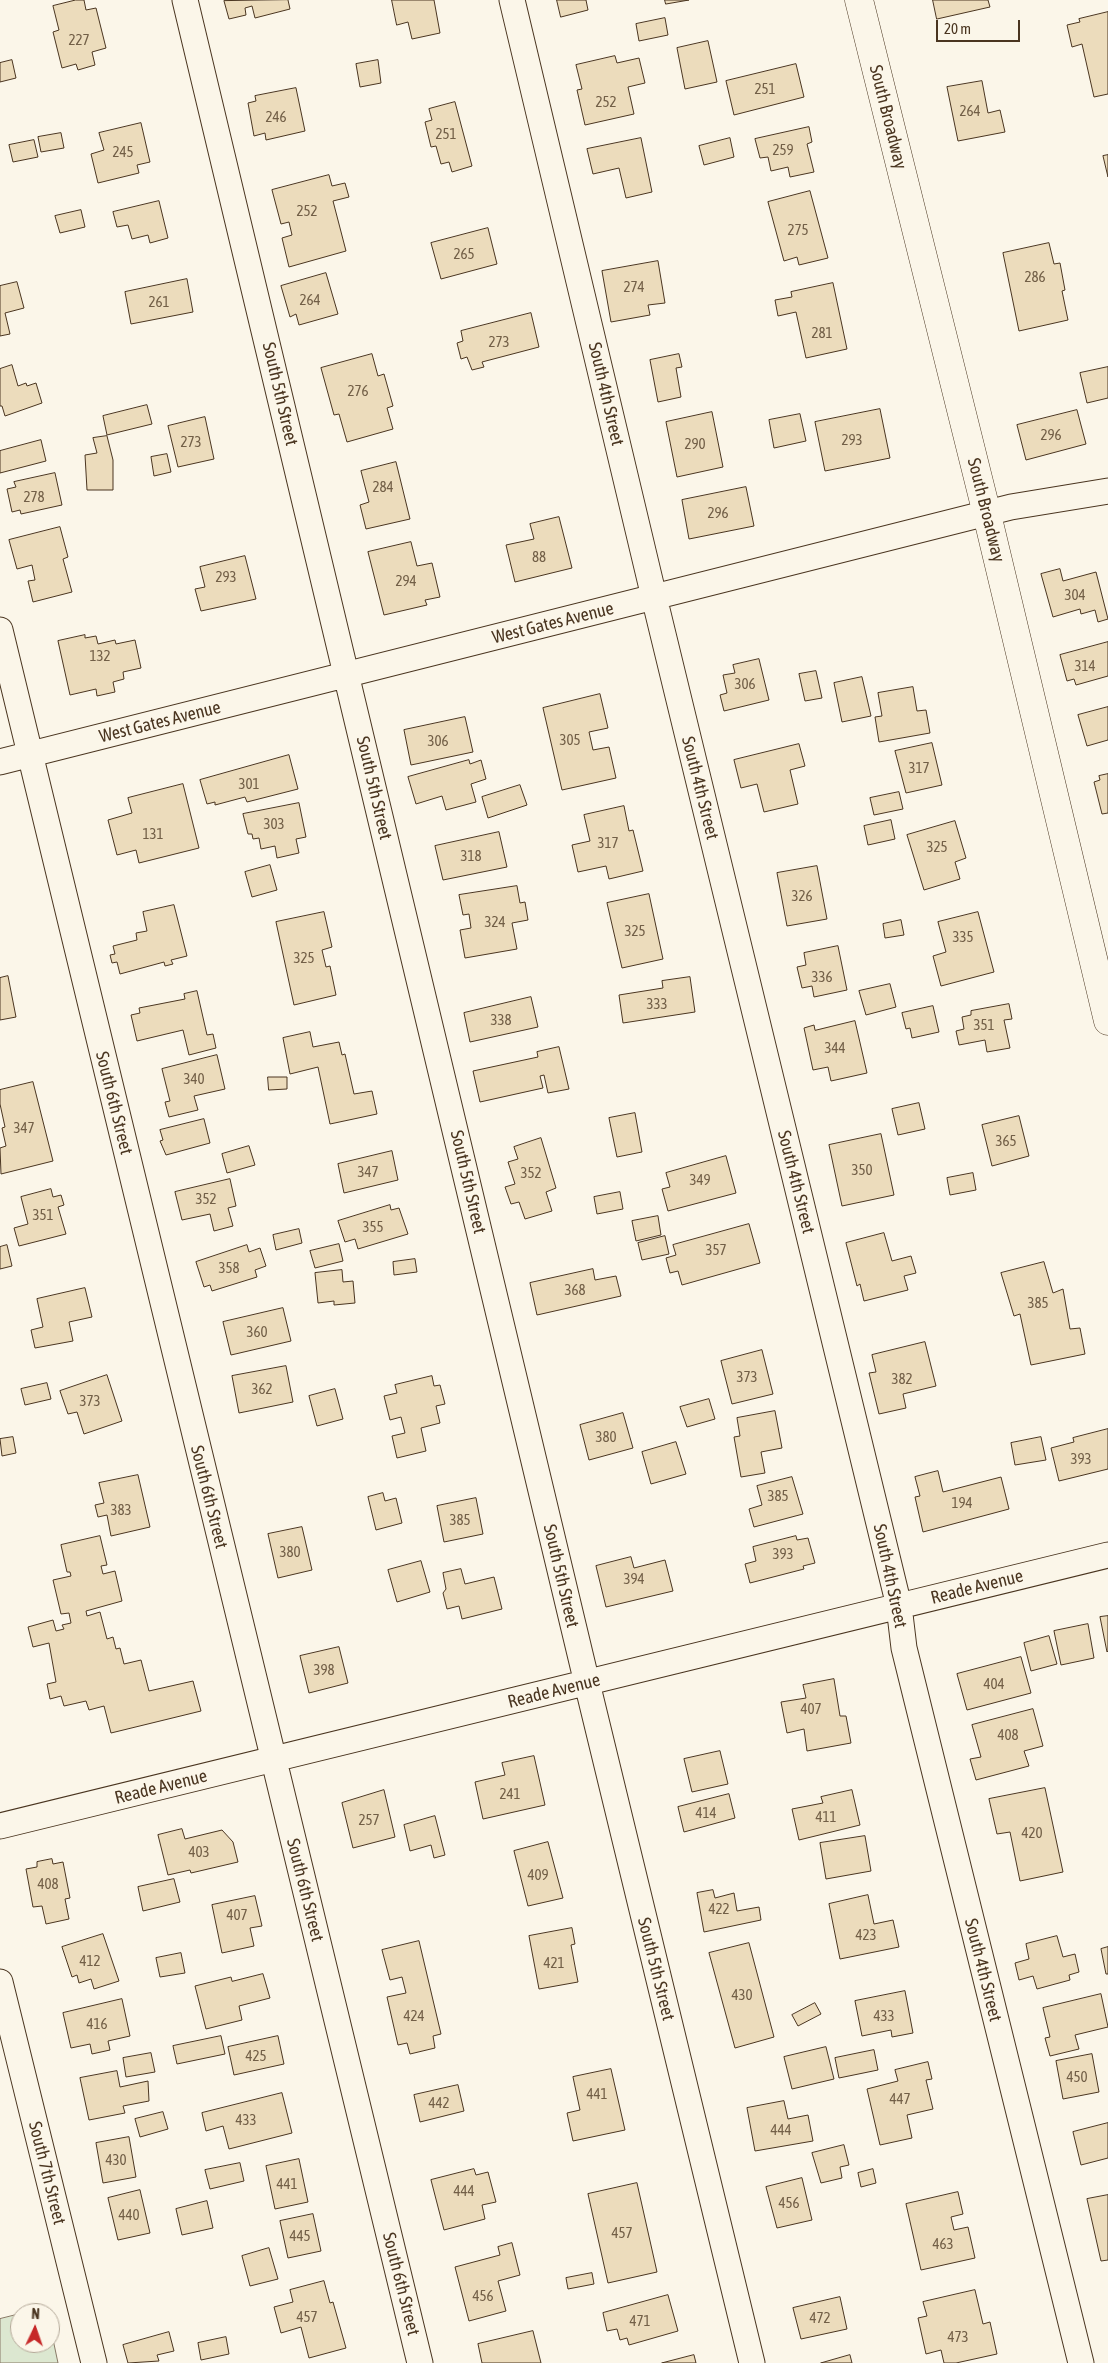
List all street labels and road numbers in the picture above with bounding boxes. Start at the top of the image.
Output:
street label: South Broadway [865,63,911,171]
street label: South 5th Street [258,340,302,448]
street label: South 4th Street [584,340,628,448]
street label: South Broadway [963,456,1009,564]
street label: West Gates Avenue [490,597,616,649]
street label: West Gates Avenue [97,696,223,748]
street label: South 5th Street [352,734,396,842]
street label: South 4th Street [677,734,723,842]
street label: South 6th Street [91,1049,137,1157]
street label: South 5th Street [446,1128,490,1236]
street label: South 4th Street [773,1128,819,1236]
street label: South 6th Street [186,1443,232,1551]
street label: South 5th Street [539,1522,583,1630]
street label: South 4th Street [868,1522,912,1630]
street label: Reade Avenue [929,1565,1025,1609]
street label: Reade Avenue [506,1669,602,1713]
street label: Reade Avenue [113,1765,209,1809]
street label: South 6th Street [282,1836,328,1944]
street label: South 5th Street [633,1915,679,2023]
street label: South 4th Street [960,1916,1006,2024]
street label: South 7th Street [24,2119,70,2227]
street label: South 6th Street [378,2230,424,2338]

